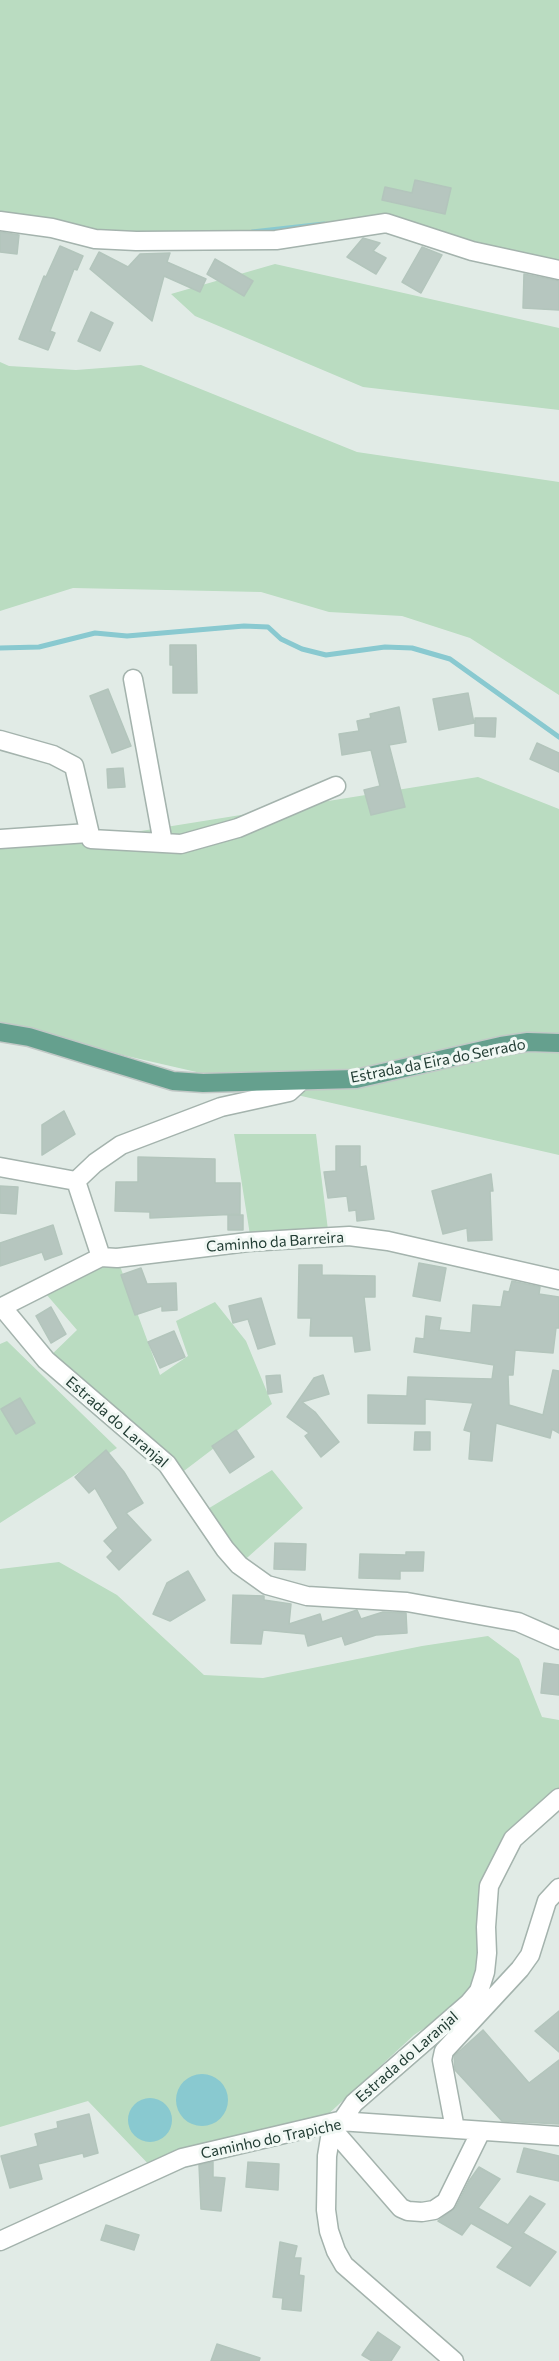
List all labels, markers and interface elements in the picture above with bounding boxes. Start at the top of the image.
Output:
street label: Estrada da Eira do Serrado [349,1035,527,1087]
street label: Caminho da Barreira [205,1228,345,1256]
street label: Estrada do Laranjal [62,1373,172,1471]
street label: Estrada do Laranjal [352,2008,462,2106]
street label: Caminho do Trapiche [199,2115,343,2163]

